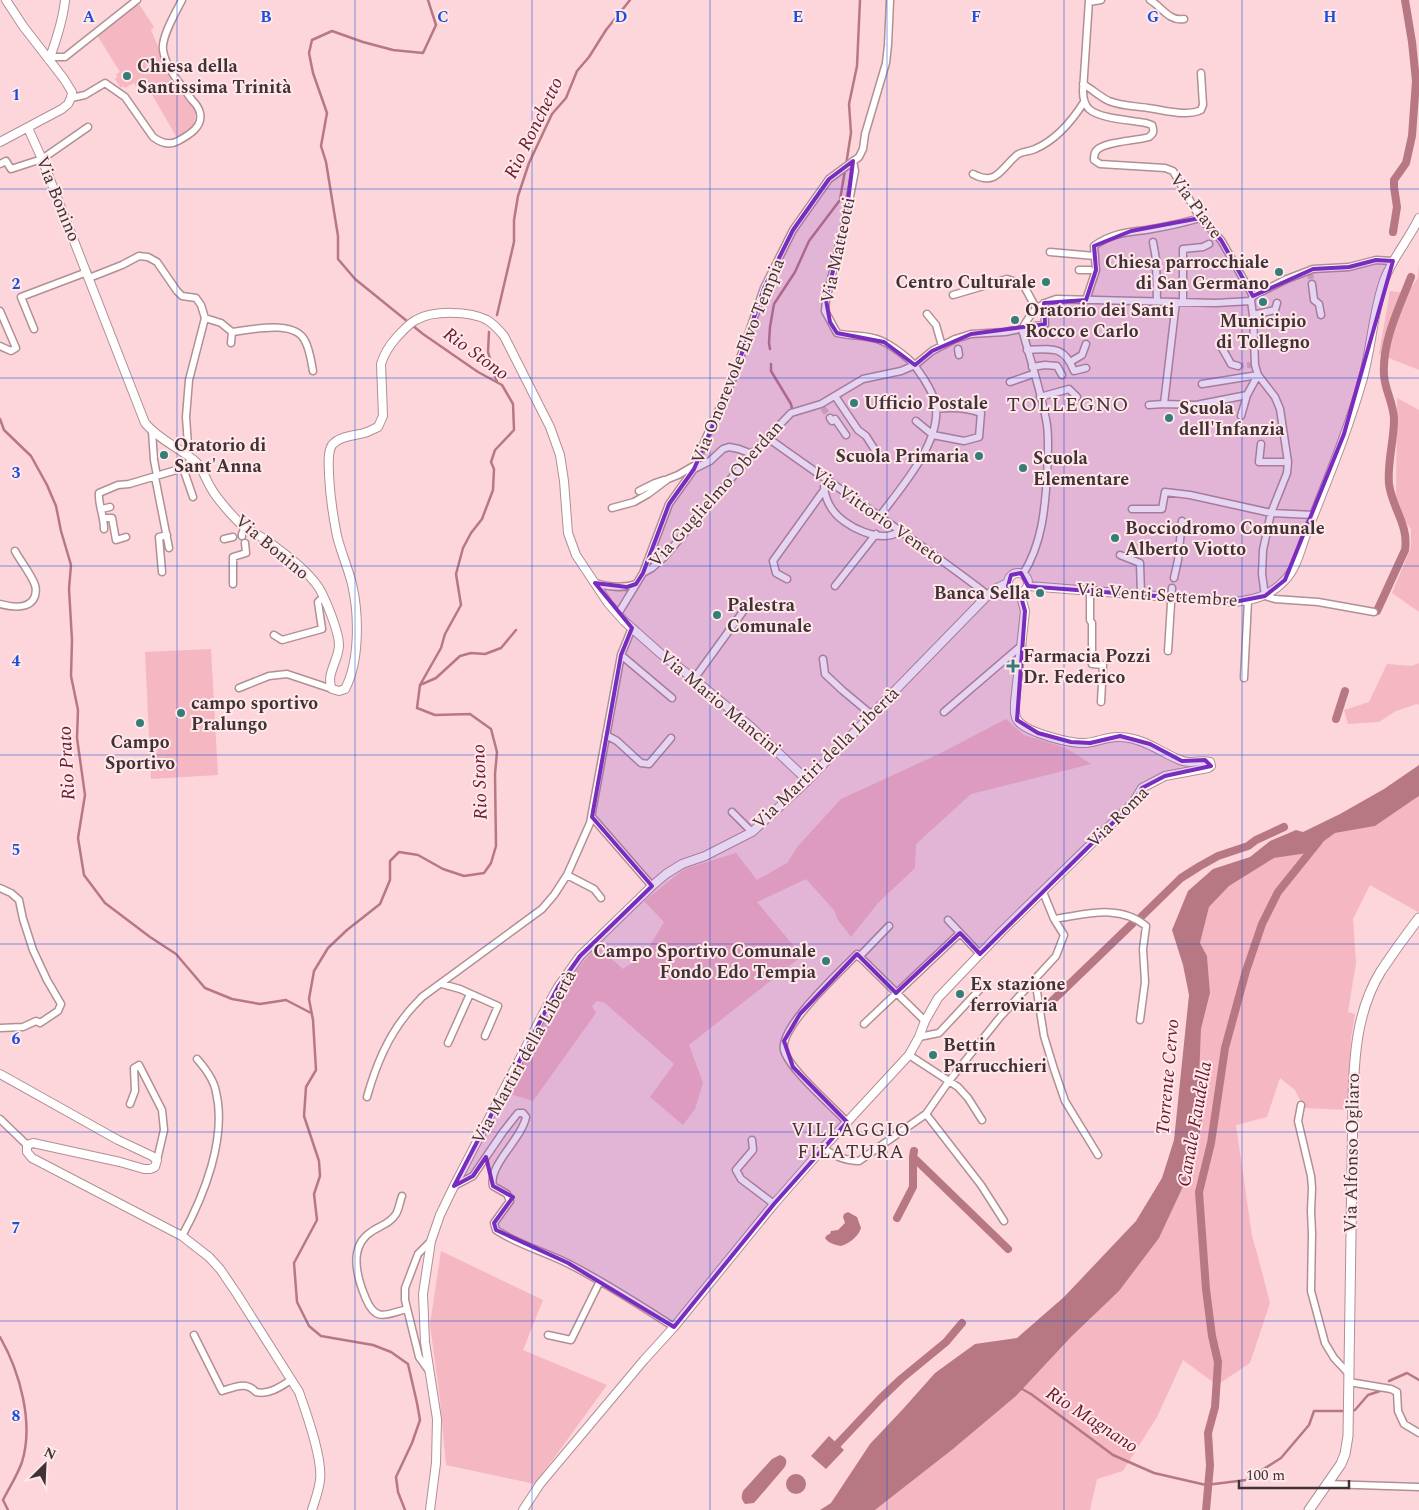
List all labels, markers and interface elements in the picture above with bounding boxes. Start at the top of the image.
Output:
text: A [83,5,96,29]
text: B [260,5,272,29]
text: C [437,5,449,29]
text: D [615,5,628,29]
text: E [793,5,803,29]
text: F [971,5,981,29]
text: G [1147,5,1159,29]
text: H [1323,5,1337,29]
place label: Chiesa della Santissima Trinità [137,53,292,101]
marker: Chiesa della Santissima Trinità [121,70,133,82]
water label: Rio Ronchetto [497,72,571,184]
text: 1 [12,83,20,107]
street label: Via Bonino [29,152,87,246]
street label: Via Piave [1163,168,1229,244]
street label: Via Matteotti [814,194,862,306]
place label: Chiesa parrocchiale di San Germano [1105,249,1269,297]
street label: Via Onorevole Elvo Tempia [684,254,792,468]
marker: Chiesa parrocchiale di San Germano [1273,266,1285,278]
place label: Centro Culturale [896,269,1036,296]
text: 2 [12,272,21,296]
marker: Centro Culturale [1040,276,1052,288]
marker: Municipio di Tollegno [1257,296,1269,308]
place label: Oratorio dei Santi Rocco e Carlo [1025,297,1175,345]
place label: Municipio di Tollegno [1216,308,1310,356]
marker: Oratorio dei Santi Rocco e Carlo [1009,314,1021,326]
water label: Rio Stono [437,320,515,388]
place label: Ufficio Postale [864,390,988,417]
district label: TOLLEGNO [1006,390,1130,420]
place label: Scuola dell'Infanzia [1179,395,1285,443]
marker: Ufficio Postale [848,397,860,409]
marker: Scuola dell'Infanzia [1163,412,1175,424]
street label: Via Guglielmo Oberdan [642,414,790,574]
place label: Oratorio di Sant'Anna [174,432,266,480]
place label: Scuola Primaria [835,443,970,470]
place label: Scuola Elementare [1033,445,1129,493]
marker: Oratorio di Sant'Anna [158,449,170,461]
marker: Scuola Primaria [973,450,985,462]
street label: Via Vittorio Veneto [806,460,950,572]
text: 3 [12,461,21,485]
marker: Scuola Elementare [1017,462,1029,474]
street label: Via Bonino [229,508,315,586]
place label: Bocciodromo Comunale Alberto Viotto [1125,515,1325,563]
marker: Bocciodromo Comunale Alberto Viotto [1109,532,1121,544]
street label: Via Venti Settembre [1075,576,1239,614]
place label: Banca Sella [934,580,1031,607]
marker: Banca Sella [1034,587,1046,599]
place label: Palestra Comunale [727,592,812,640]
marker: Palestra Comunale [711,609,723,621]
place label: Farmacia Pozzi Dr. Federico [1023,643,1151,691]
street label: Via Mario Mancini [653,644,787,762]
text: 4 [12,649,21,673]
marker: Farmacia Pozzi Dr. Federico [1007,660,1019,672]
street label: Via Martiri della Libertà [746,680,906,836]
place label: campo sportivo Pralungo [191,690,318,738]
marker: campo sportivo Pralungo [175,707,187,719]
marker: Campo Sportivo [134,717,146,729]
water label: Rio Prato [51,725,83,801]
place label: Campo Sportivo [105,729,175,777]
water label: Rio Stono [464,744,496,820]
street label: Via Roma [1081,780,1155,854]
text: 5 [12,838,20,862]
place label: Campo Sportivo Comunale Fondo Edo Tempia [593,938,817,986]
marker: Campo Sportivo Comunale Fondo Edo Tempia [820,955,832,967]
street label: Via Martiri della Libertà [465,965,583,1149]
place label: Ex stazione ferroviaria [970,971,1066,1019]
marker: Ex stazione ferroviaria [954,988,966,1000]
water label: Torrente Cervo [1148,1018,1188,1136]
text: 6 [12,1027,21,1051]
place label: Bettin Parrucchieri [943,1032,1047,1080]
marker: Bettin Parrucchieri [927,1049,939,1061]
water label: Canale Faudella [1170,1059,1220,1189]
street label: Via Alfonso Ogliaro [1337,1073,1367,1233]
district label: VILLAGGIO FILATURA [791,1116,911,1167]
text: 7 [12,1216,21,1240]
water label: Rio Magnano [1040,1379,1144,1461]
text: 8 [12,1404,21,1428]
north arrow [20,1440,70,1490]
text: N [41,1442,60,1465]
scale bar [1239,1458,1349,1490]
text: 100 m [1246,1464,1285,1487]

